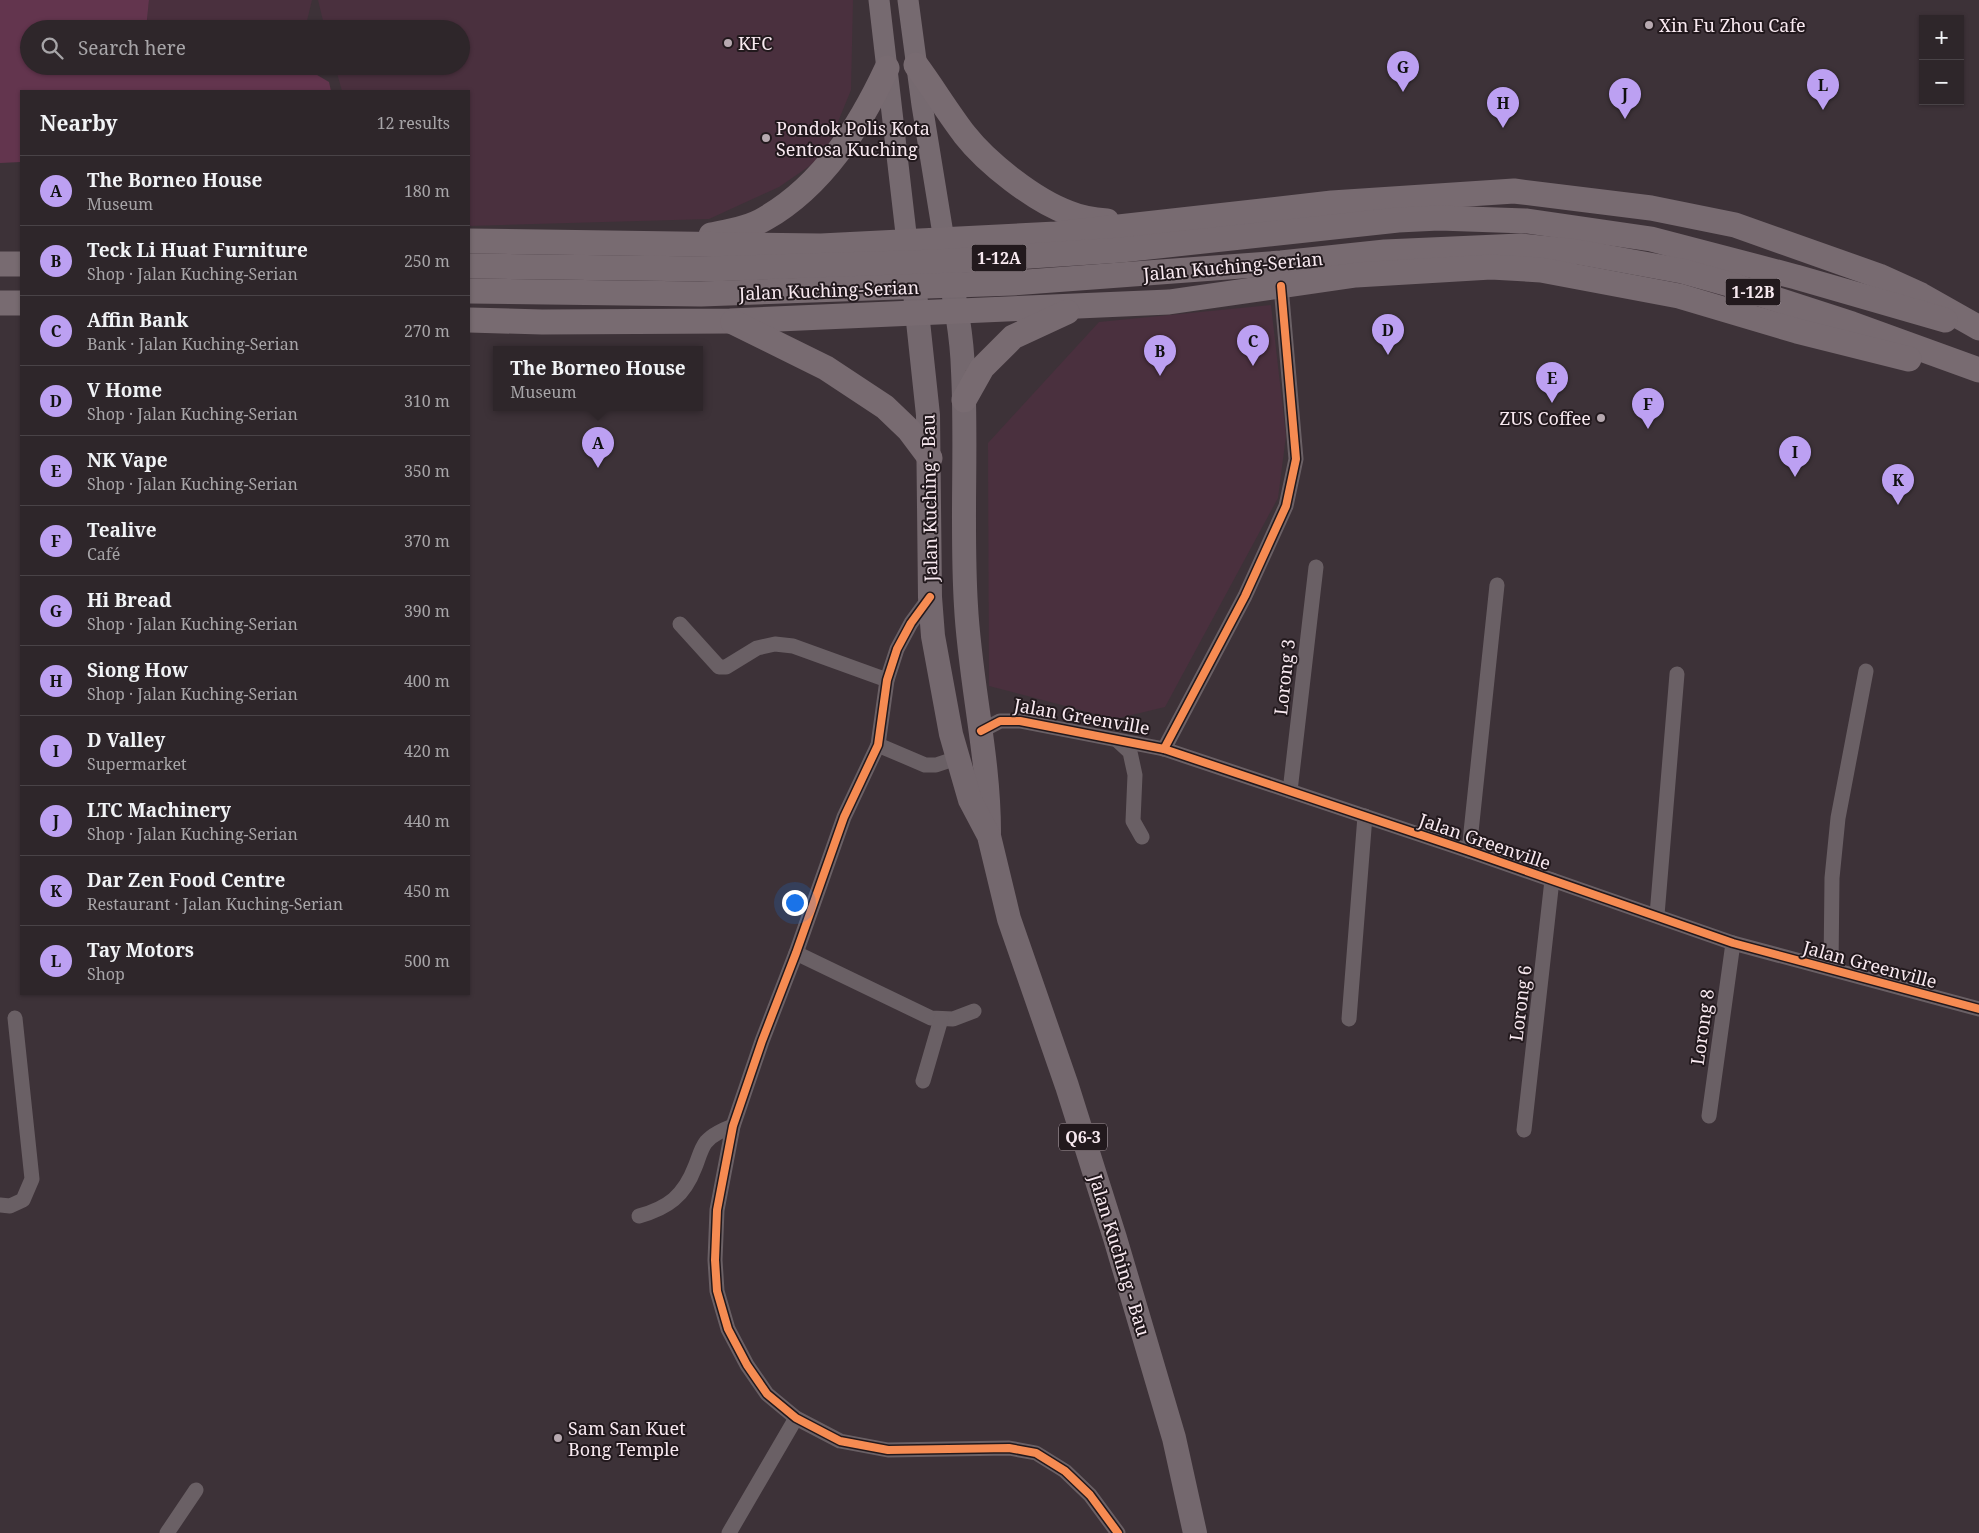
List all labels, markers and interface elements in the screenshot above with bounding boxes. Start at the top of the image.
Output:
place label: Xin Fu Zhou Cafe [1659,13,1806,37]
map controls [1919,15,1964,105]
button: + [1919,15,1964,60]
marker: Xin Fu Zhou Cafe [1643,19,1655,31]
search box [20,20,470,75]
place label: KFC [738,31,772,55]
icon: search [38,34,66,62]
text: Search here [78,35,186,61]
marker: KFC [722,37,734,49]
pin: G [1387,51,1419,92]
button: − [1919,60,1964,105]
pin: L [1807,69,1839,110]
pin: J [1609,78,1641,119]
pin: H [1487,87,1519,128]
text: Nearby [40,109,118,137]
text: 12 results [377,112,450,134]
place label: Pondok Polis Kota Sentosa Kuching [776,116,930,161]
marker: Pondok Polis Kota Sentosa Kuching [760,132,772,144]
text: The Borneo House [87,167,262,193]
text: A [50,180,62,202]
text: 180 m [404,180,450,202]
text: Museum [87,193,153,215]
text: Teck Li Huat Furniture [87,237,308,263]
road number: 1-12A [972,244,1026,272]
street label: Jalan Kuching-Serian [1141,246,1324,286]
text: B [51,250,61,272]
text: 250 m [404,250,450,272]
text: Shop · Jalan Kuching-Serian [87,263,298,285]
street label: Jalan Kuching-Serian [737,275,920,305]
road number: 1-12B [1726,278,1780,306]
text: Affin Bank [87,307,188,333]
pin: D [1372,314,1404,355]
text: C [51,320,61,342]
text: 270 m [404,320,450,342]
pin: C [1237,325,1269,366]
text: Bank · Jalan Kuching-Serian [87,333,299,355]
pin: B [1144,335,1176,376]
popup [493,346,703,411]
text: The Borneo House [510,355,686,381]
pin: E [1536,362,1568,403]
text: V Home [87,377,162,403]
text: Museum [510,381,577,403]
pin: F [1632,388,1664,429]
text: D [50,390,62,412]
text: 310 m [404,390,450,412]
text: Shop · Jalan Kuching-Serian [87,403,298,425]
place label: ZUS Coffee [1500,406,1591,430]
marker: ZUS Coffee [1595,412,1607,424]
street label: Jalan Kuching - Bau [916,413,942,583]
pin: A [582,427,614,468]
pin: I [1779,436,1811,477]
text: NK Vape [87,447,168,473]
text: E [51,460,61,482]
text: 350 m [404,460,450,482]
pin: K [1882,464,1914,505]
text: Shop · Jalan Kuching-Serian [87,473,298,495]
text: Tealive [87,517,157,543]
text: F [51,530,61,552]
text: 370 m [404,530,450,552]
text: Café [87,543,120,565]
text: Hi Bread [87,587,172,613]
text: G [50,600,62,622]
text: 390 m [404,600,450,622]
text: Shop · Jalan Kuching-Serian [87,613,298,635]
street label: Lorong 3 [1268,638,1300,716]
text: Siong How [87,657,188,683]
text: H [49,670,63,692]
text: 400 m [404,670,450,692]
text: Shop · Jalan Kuching-Serian [87,683,298,705]
street label: Jalan Greenville [1011,692,1152,740]
text: D Valley [87,727,165,753]
text: I [53,740,59,762]
text: 420 m [404,740,450,762]
text: Supermarket [87,753,187,775]
text: LTC Machinery [87,797,231,823]
street label: Jalan Greenville [1415,807,1554,875]
text: J [53,810,59,832]
text: 440 m [404,810,450,832]
text: Shop · Jalan Kuching-Serian [87,823,298,845]
text: Dar Zen Food Centre [87,867,285,893]
text: K [50,880,62,902]
text: 450 m [404,880,450,902]
your location [782,890,808,916]
text: Restaurant · Jalan Kuching-Serian [87,893,343,915]
street label: Jalan Greenville [1799,934,1940,993]
text: Tay Motors [87,937,194,963]
text: L [51,950,61,972]
text: 500 m [404,950,450,972]
text: Shop [87,963,125,985]
street label: Lorong 6 [1503,964,1537,1042]
street label: Lorong 8 [1685,987,1719,1067]
road number: Q6-3 [1059,1124,1107,1150]
street label: Jalan Kuching - Bau [1084,1170,1156,1339]
place label: Sam San Kuet Bong Temple [568,1416,685,1461]
marker: Sam San Kuet Bong Temple [552,1432,564,1444]

